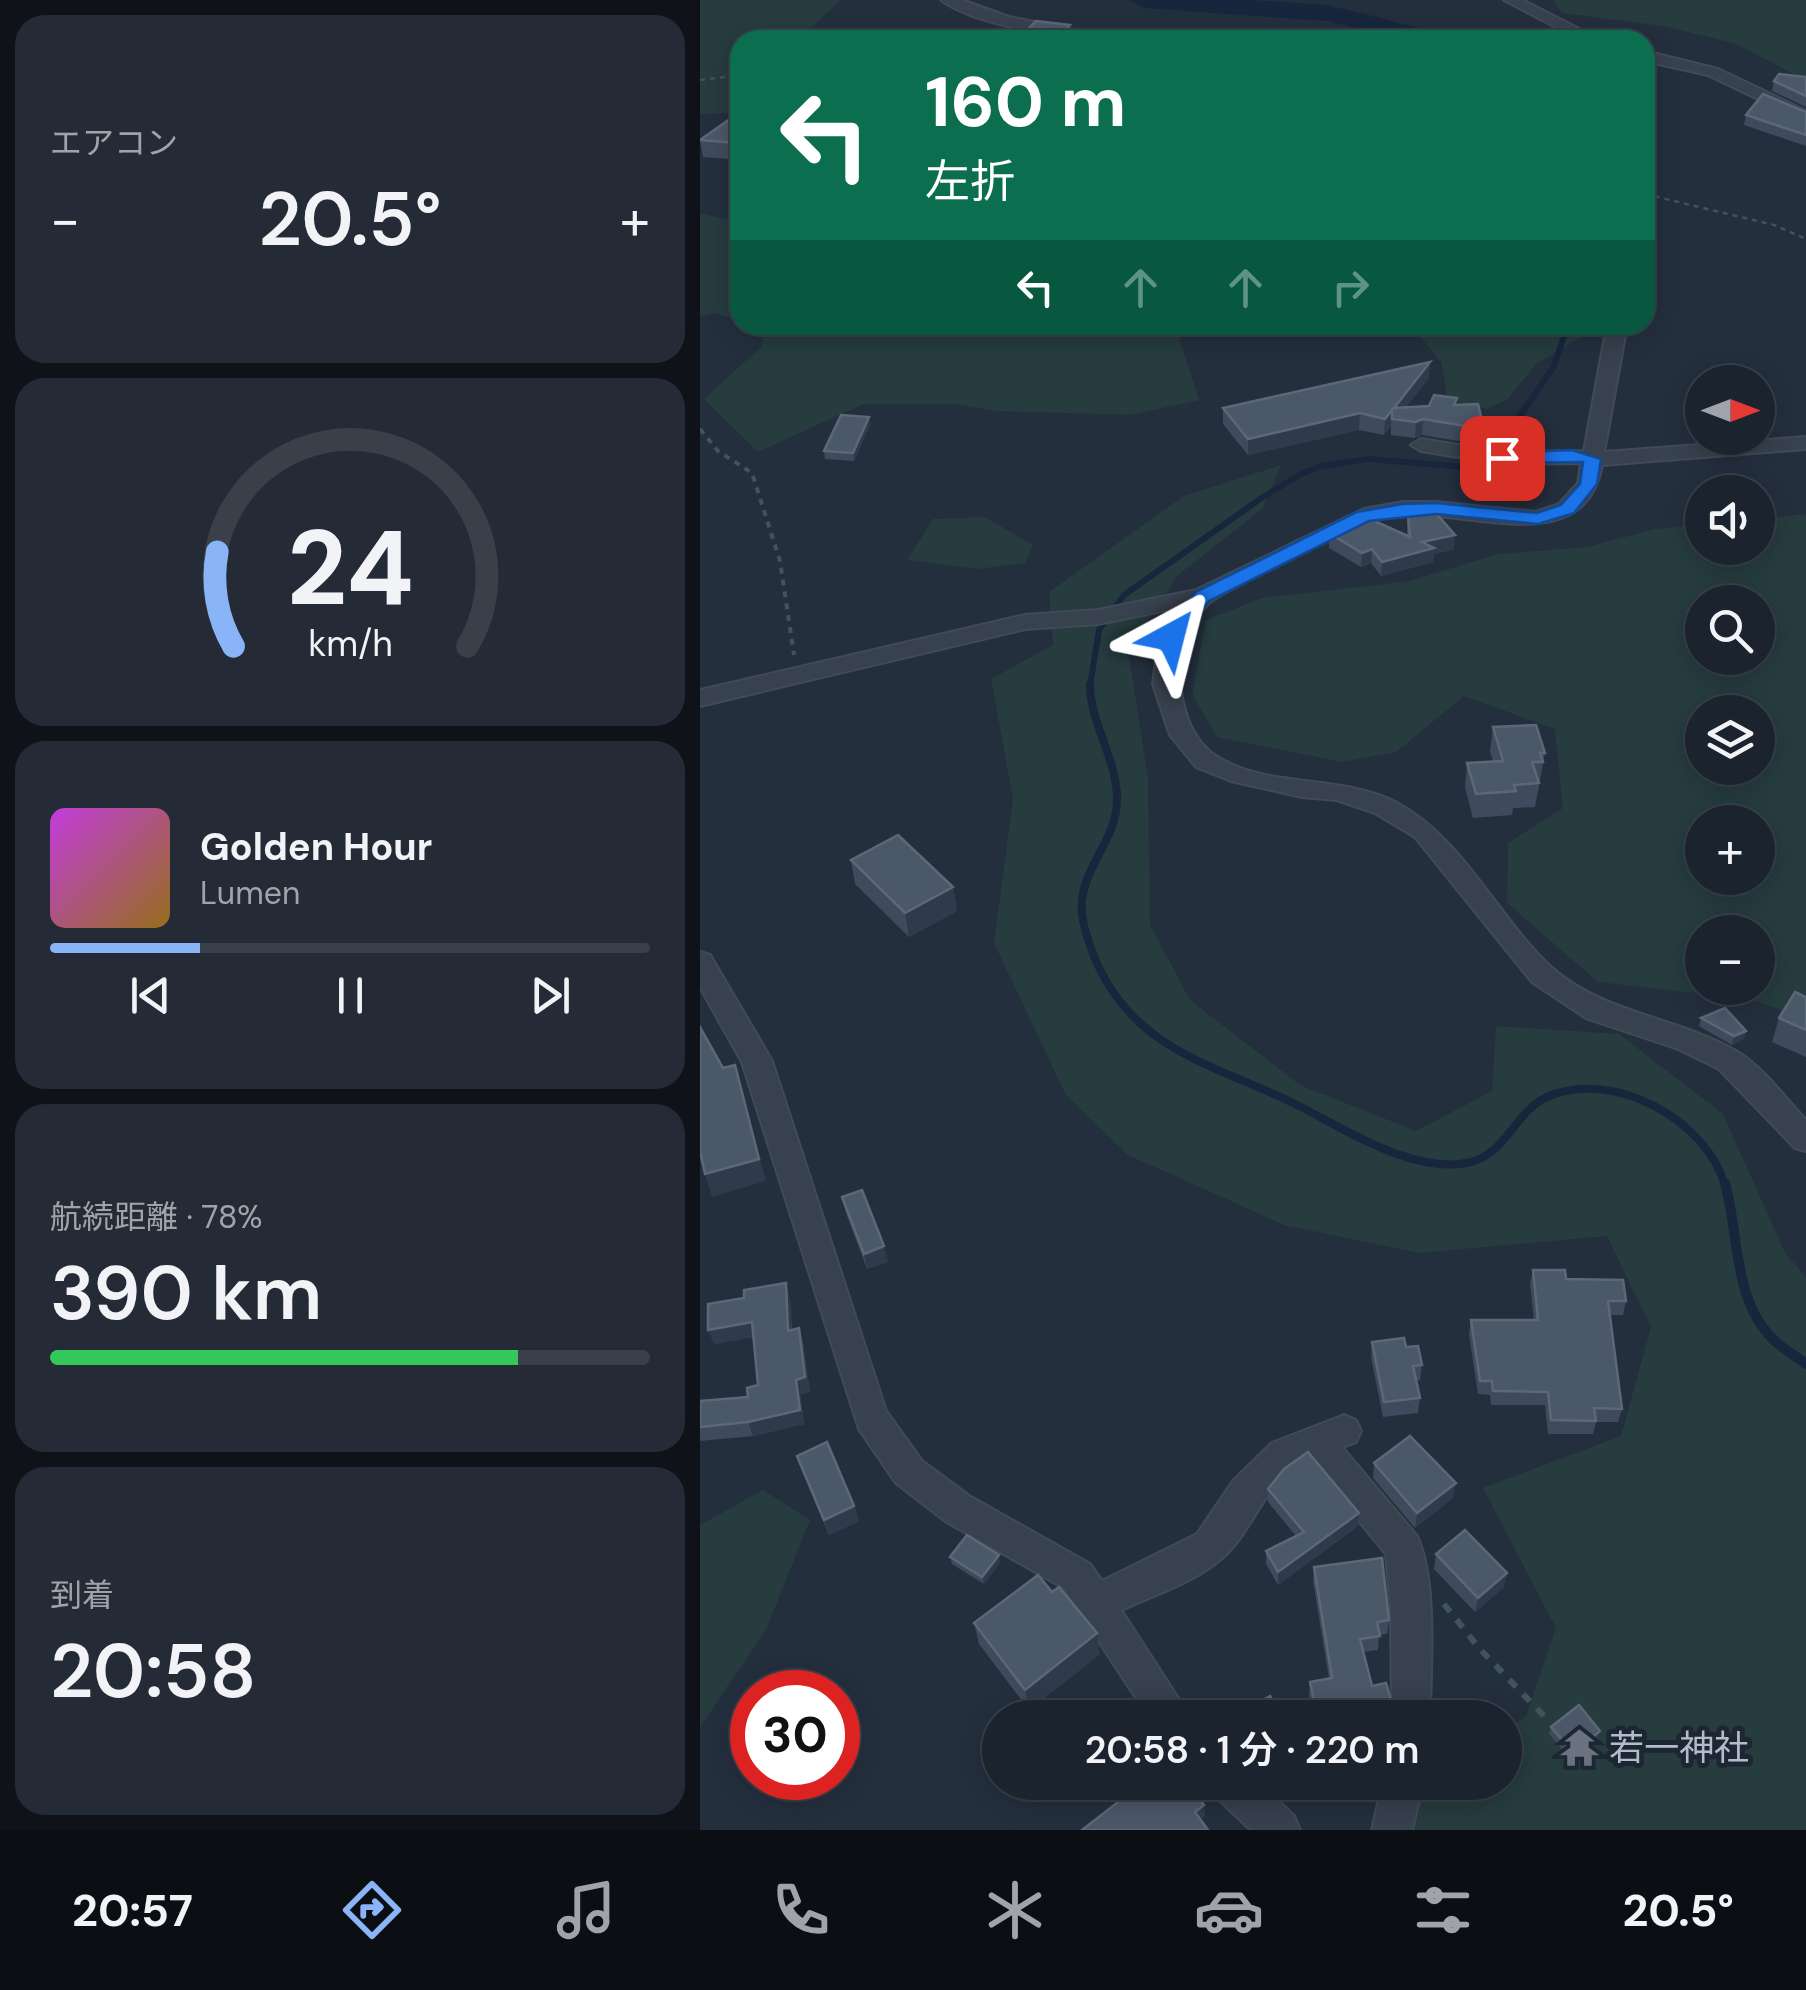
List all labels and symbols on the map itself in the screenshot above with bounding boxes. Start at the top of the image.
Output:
north arrow [1685,365,1775,455]
pin [1460,416,1545,501]
position arrow [1119,585,1223,689]
speed limit sign: 30 [730,1670,860,1800]
place label: 若一神社 [1609,1725,1749,1771]
temple icon: 若一神社 [1558,1727,1600,1769]

